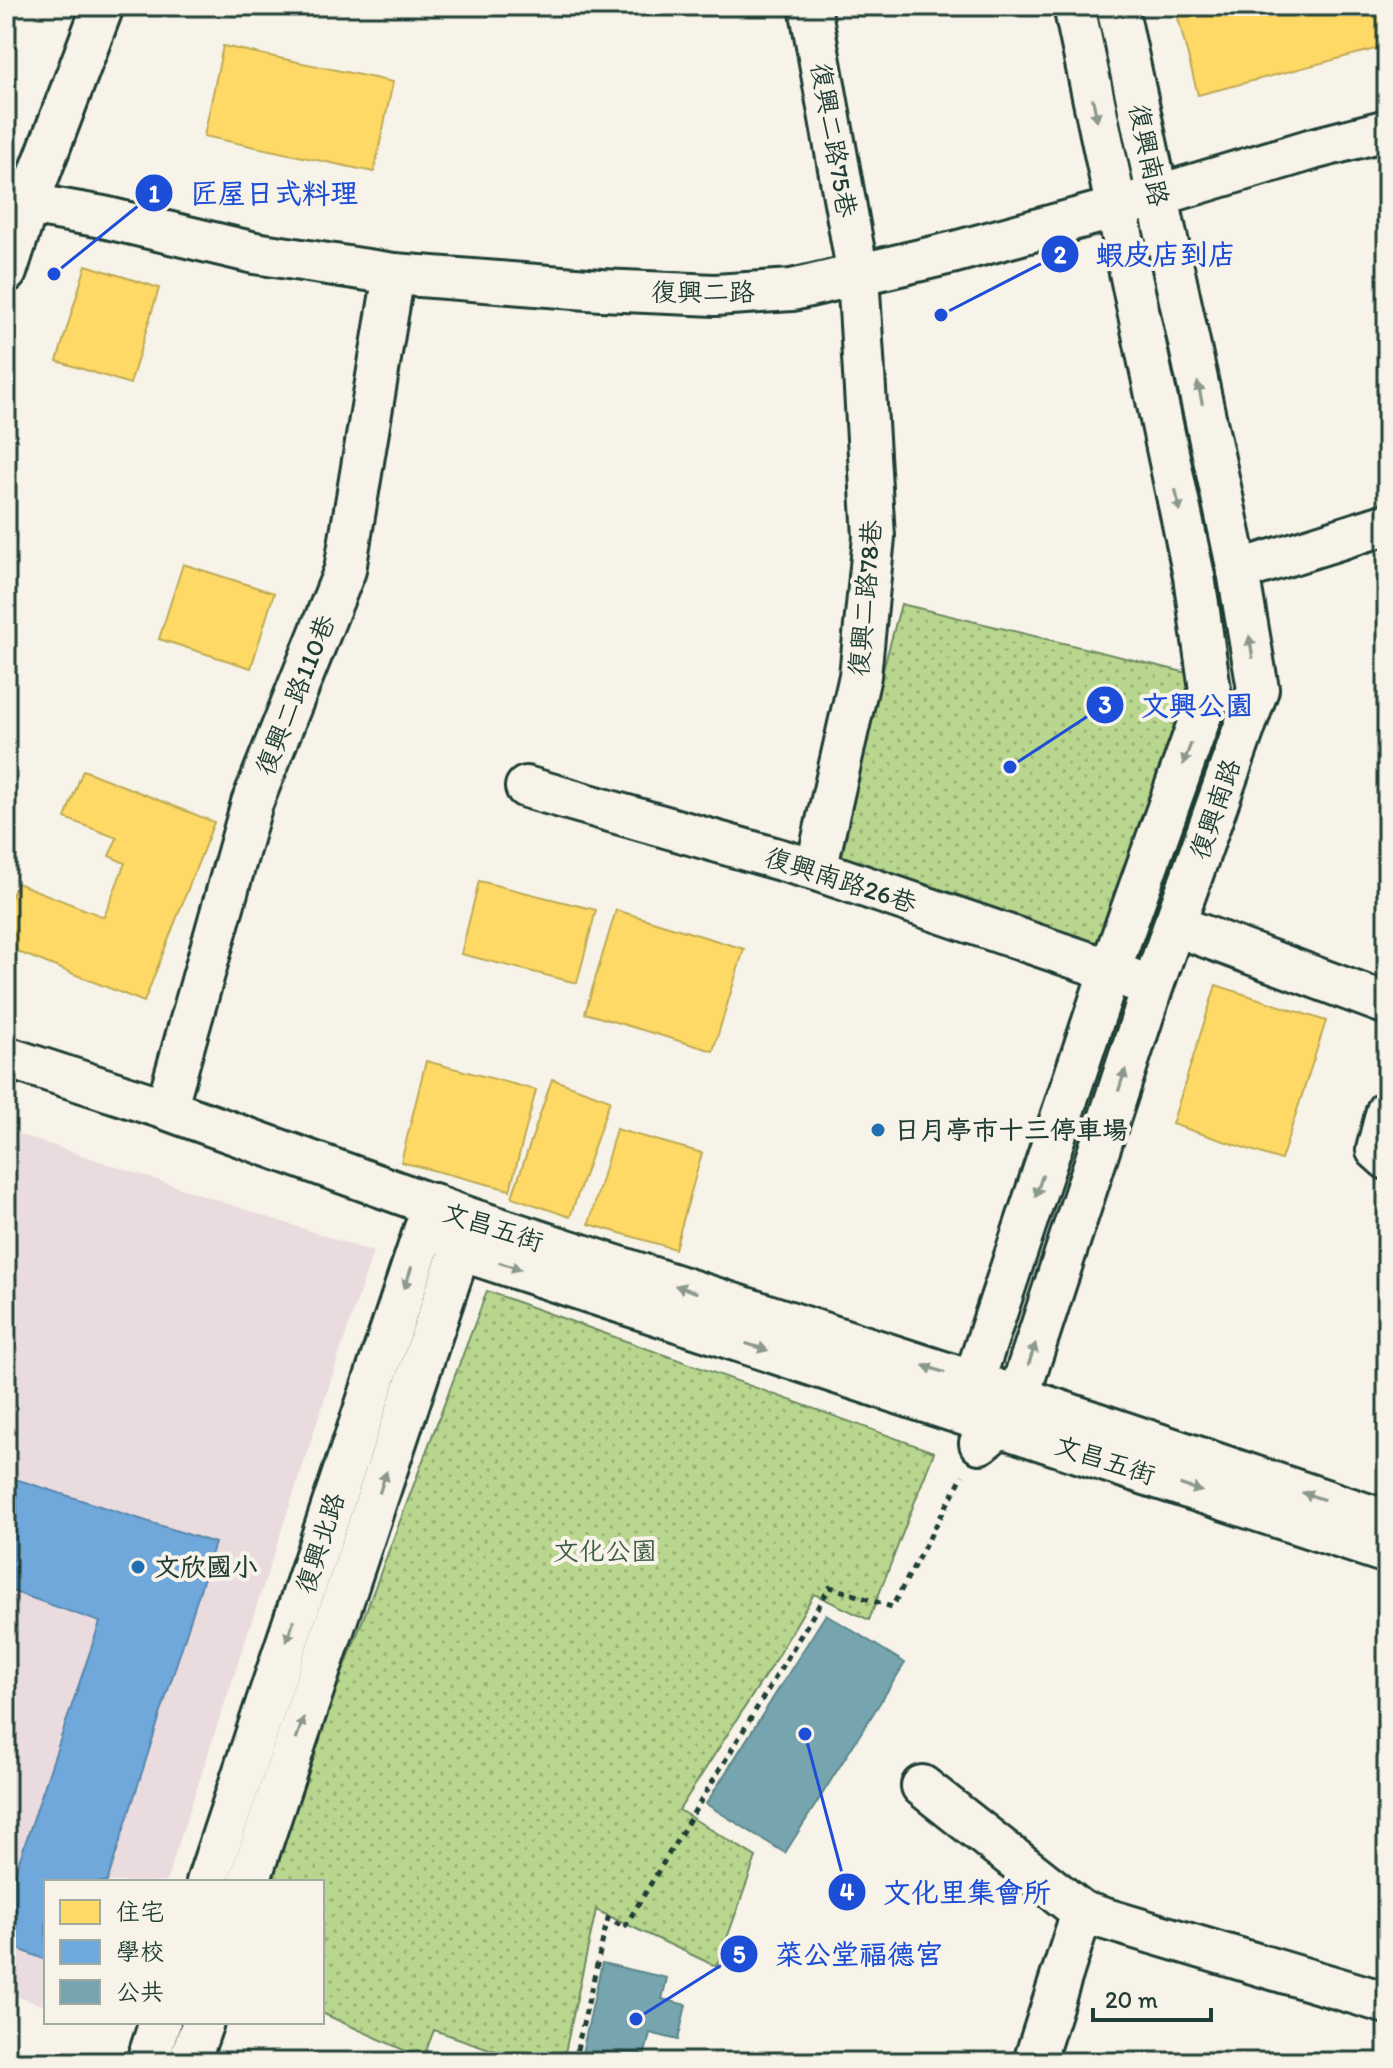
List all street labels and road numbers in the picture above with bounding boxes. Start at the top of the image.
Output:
street label: 復興二路75巷 [805,60,863,220]
street label: 復興南路 [1123,101,1175,209]
street label: 復興二路 [651,276,755,308]
street label: 復興二路78巷 [842,518,888,678]
street label: 復興二路110巷 [248,610,342,780]
street label: 復興南路 [1183,755,1247,863]
street label: 復興南路26巷 [761,840,921,920]
street label: 文昌五街 [439,1196,547,1258]
street label: 文昌五街 [1051,1429,1159,1491]
street label: 復興北路 [289,1489,351,1597]

